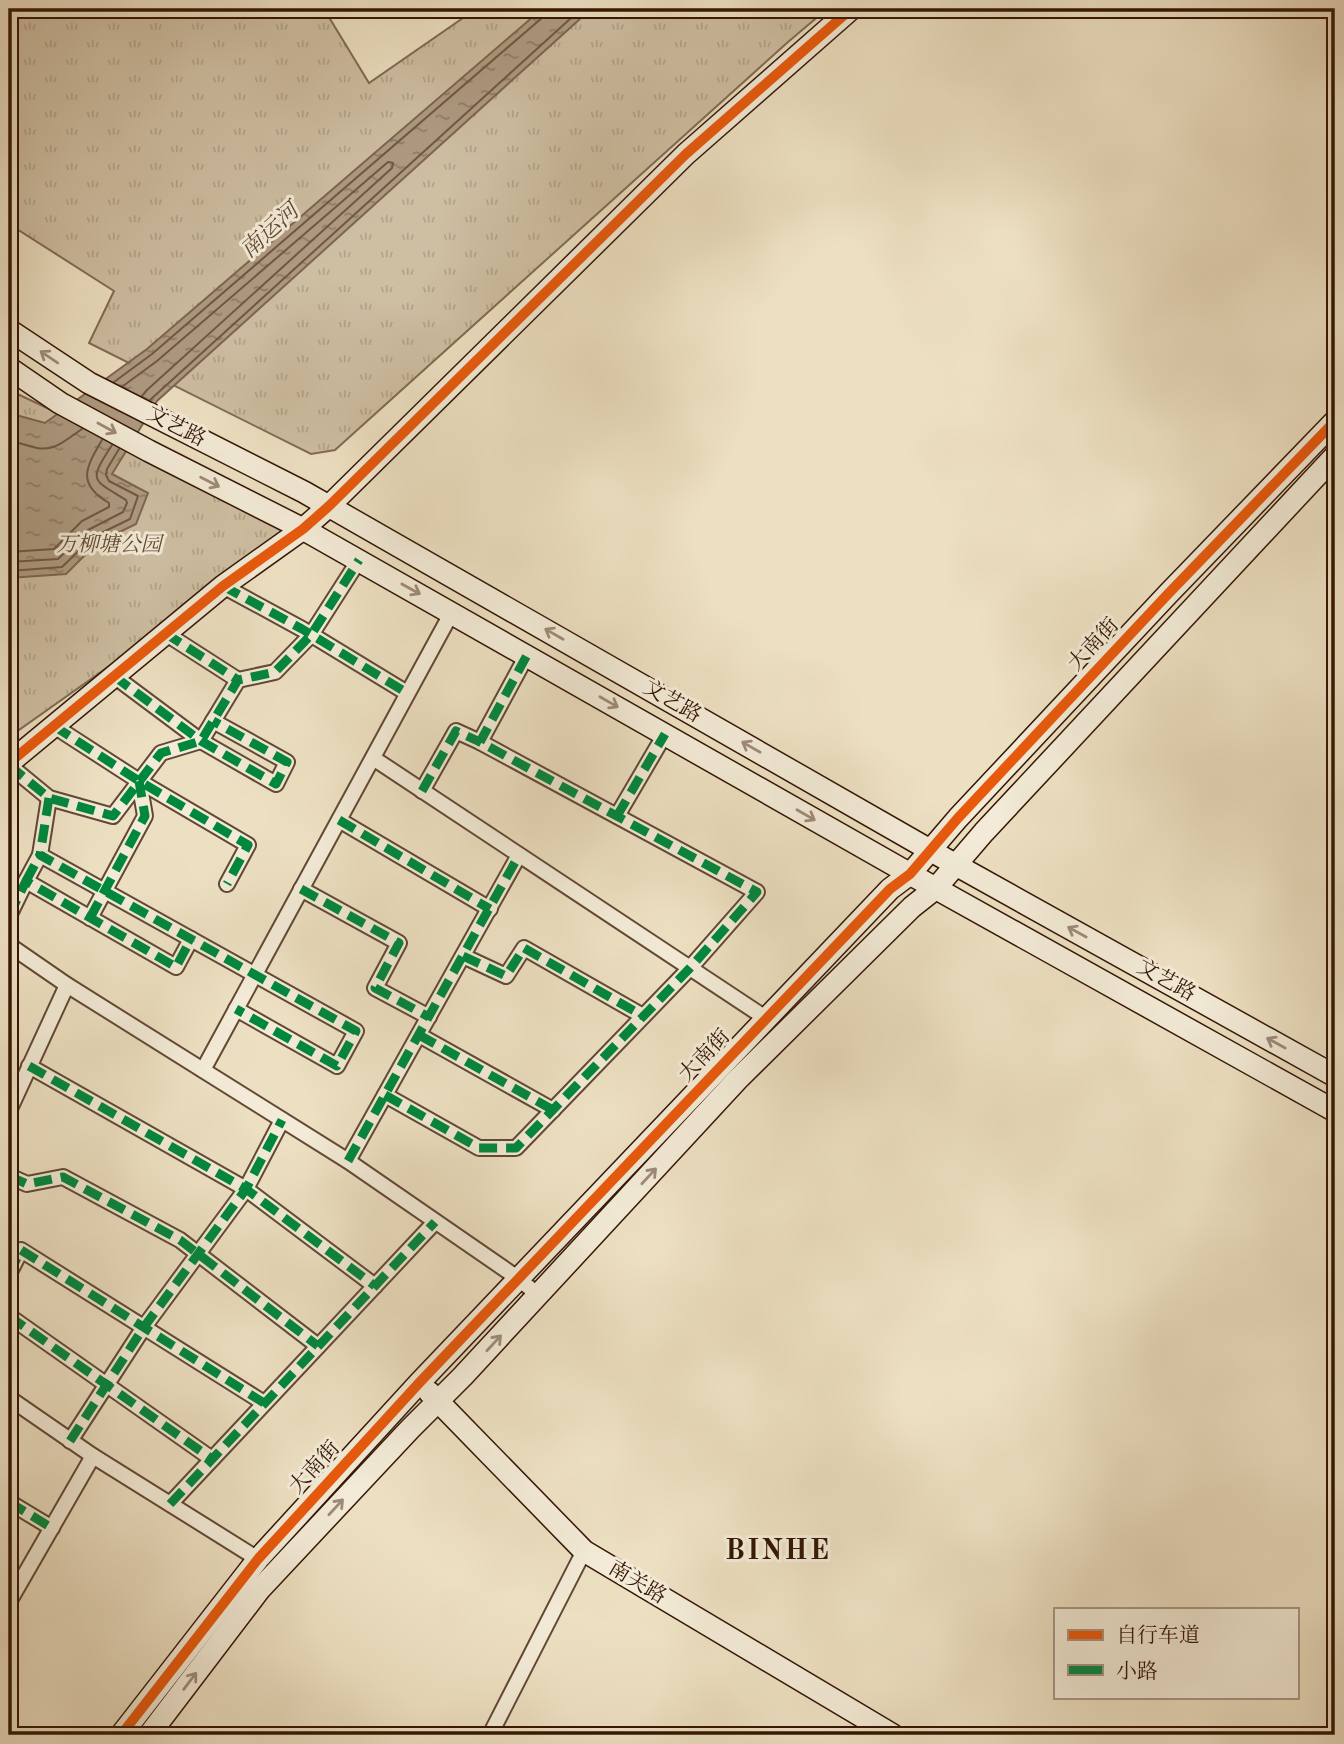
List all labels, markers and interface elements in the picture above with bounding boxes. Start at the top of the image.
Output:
water label: 南运河 [235,195,306,263]
one-way arrow [39,350,59,364]
street label: 文艺路 [143,402,210,451]
one-way arrow [96,422,117,435]
one-way arrow [199,475,220,489]
park label: 万柳塘公园 [57,533,164,556]
one-way arrow [400,583,421,596]
street label: 大南街 [1063,613,1123,675]
one-way arrow [544,627,564,641]
street label: 文艺路 [639,675,706,727]
one-way arrow [598,695,618,709]
one-way arrow [742,740,762,754]
one-way arrow [795,809,816,822]
one-way arrow [1067,925,1088,938]
street label: 文艺路 [1133,955,1200,1005]
street label: 大南街 [674,1025,734,1086]
one-way arrow [1266,1036,1286,1050]
one-way arrow [640,1168,657,1185]
one-way arrow [486,1334,502,1352]
street label: 大南街 [284,1436,344,1498]
one-way arrow [328,1499,345,1516]
district label: BINHE [725,1538,831,1566]
street label: 南关路 [605,1556,670,1608]
legend [1054,1608,1298,1698]
text: 自行车道 [1116,1624,1200,1647]
text: 小路 [1116,1660,1158,1683]
one-way arrow [183,1672,198,1691]

